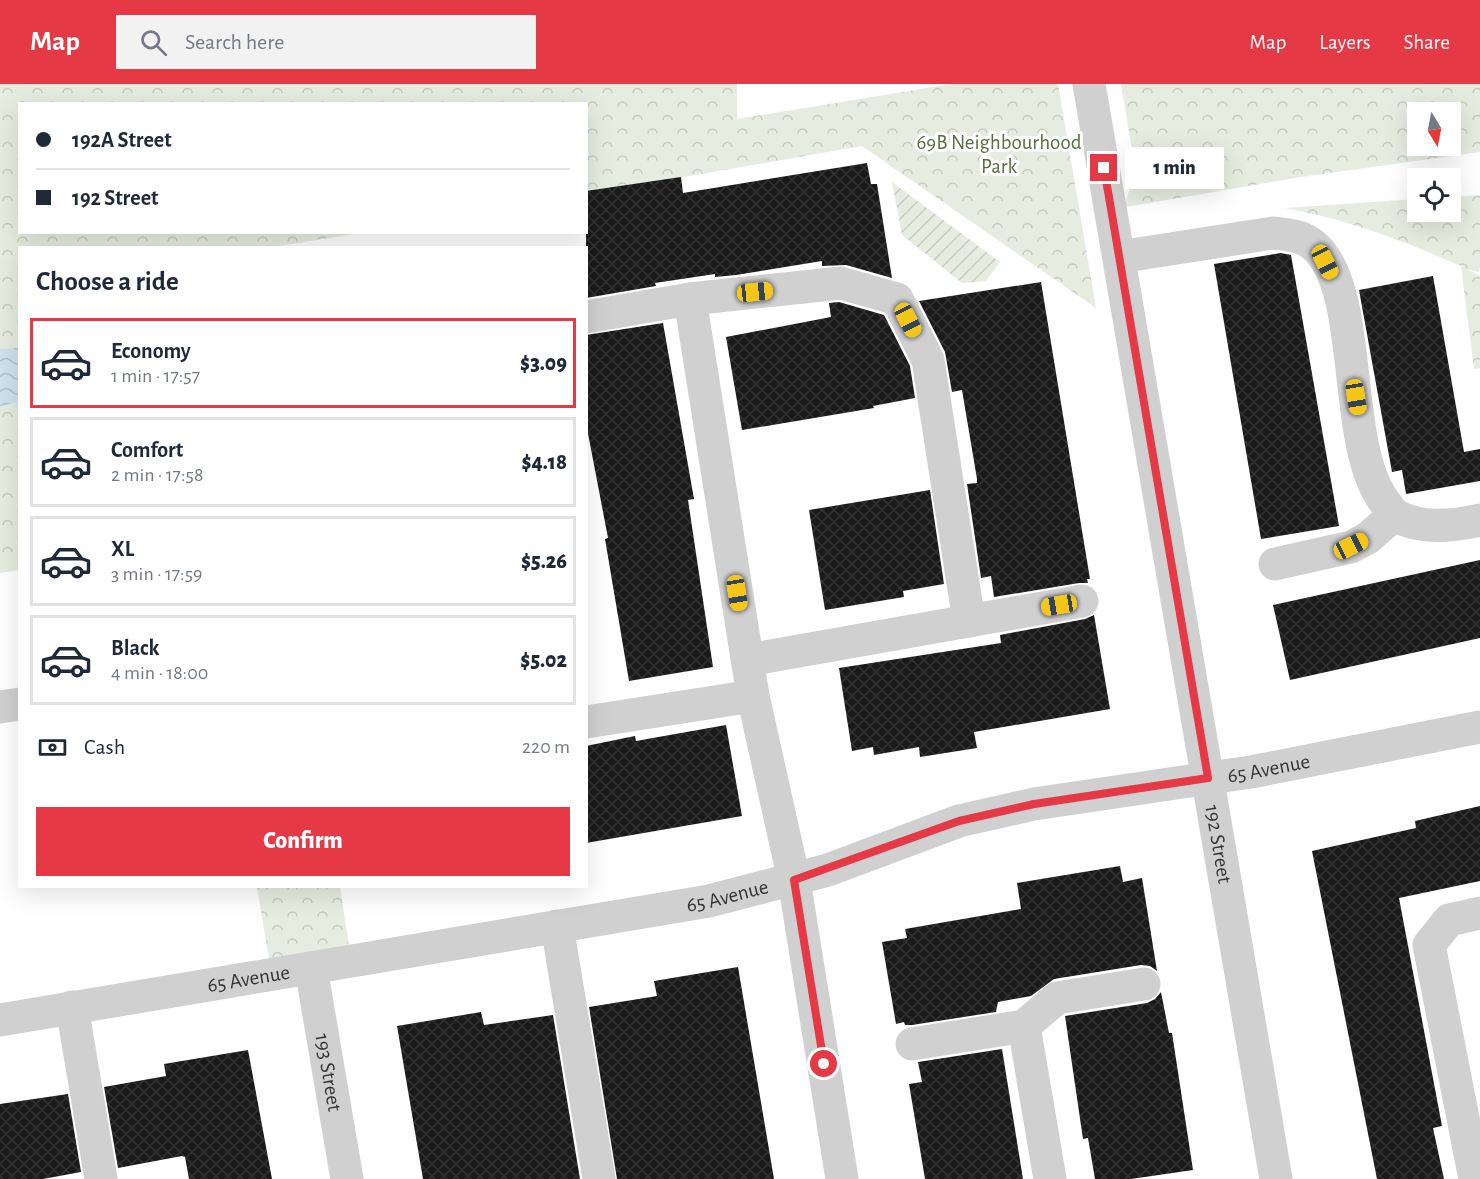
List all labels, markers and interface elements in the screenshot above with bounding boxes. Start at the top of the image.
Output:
search box [116,15,536,69]
icon: search [137,26,170,59]
text: Map [30,28,80,56]
text: Search here [185,31,284,53]
text: Map [1250,32,1286,53]
text: Layers [1319,32,1370,53]
text: Share [1403,32,1450,53]
north arrow [1407,102,1461,156]
map controls [1407,102,1461,222]
text: 192A Street [72,129,172,151]
park label: 69B Neighbourhood Park [916,132,1082,177]
callout: 1 min [1125,147,1224,189]
route end [1090,154,1117,181]
text: 1 min [1153,158,1196,178]
button: locate [1407,168,1461,222]
text: 192 Street [72,187,158,209]
car [1309,242,1341,282]
text: Choose a ride [36,268,179,295]
car [736,281,774,303]
car [892,300,924,340]
icon: car [39,336,93,390]
text: Economy [111,340,191,362]
text: $3.09 [520,352,567,374]
text: 1 min · 17:57 [111,366,200,386]
car [1344,378,1368,416]
icon: car [39,435,93,489]
text: Comfort [111,439,183,461]
text: $4.18 [521,451,567,473]
text: 2 min · 17:58 [111,465,203,485]
car [1331,530,1371,562]
icon: car [39,534,93,588]
text: XL [111,538,134,560]
text: $5.26 [521,550,567,572]
text: 3 min · 17:59 [111,564,202,584]
car [725,574,749,612]
car [1040,593,1078,617]
icon: car [39,633,93,687]
text: Black [111,637,159,659]
text: $5.02 [520,649,567,671]
text: 4 min · 18:00 [111,663,208,683]
icon: cash [36,731,69,764]
text: Cash [84,736,125,758]
text: 220 m [522,737,570,757]
street label: 65 Avenue [1226,751,1312,786]
street label: 192 Street [1201,803,1235,885]
button: Confirm [36,807,570,876]
street label: 65 Avenue [685,876,771,916]
street label: 65 Avenue [206,962,291,996]
street label: 193 Street [311,1032,345,1113]
route start [810,1050,837,1077]

